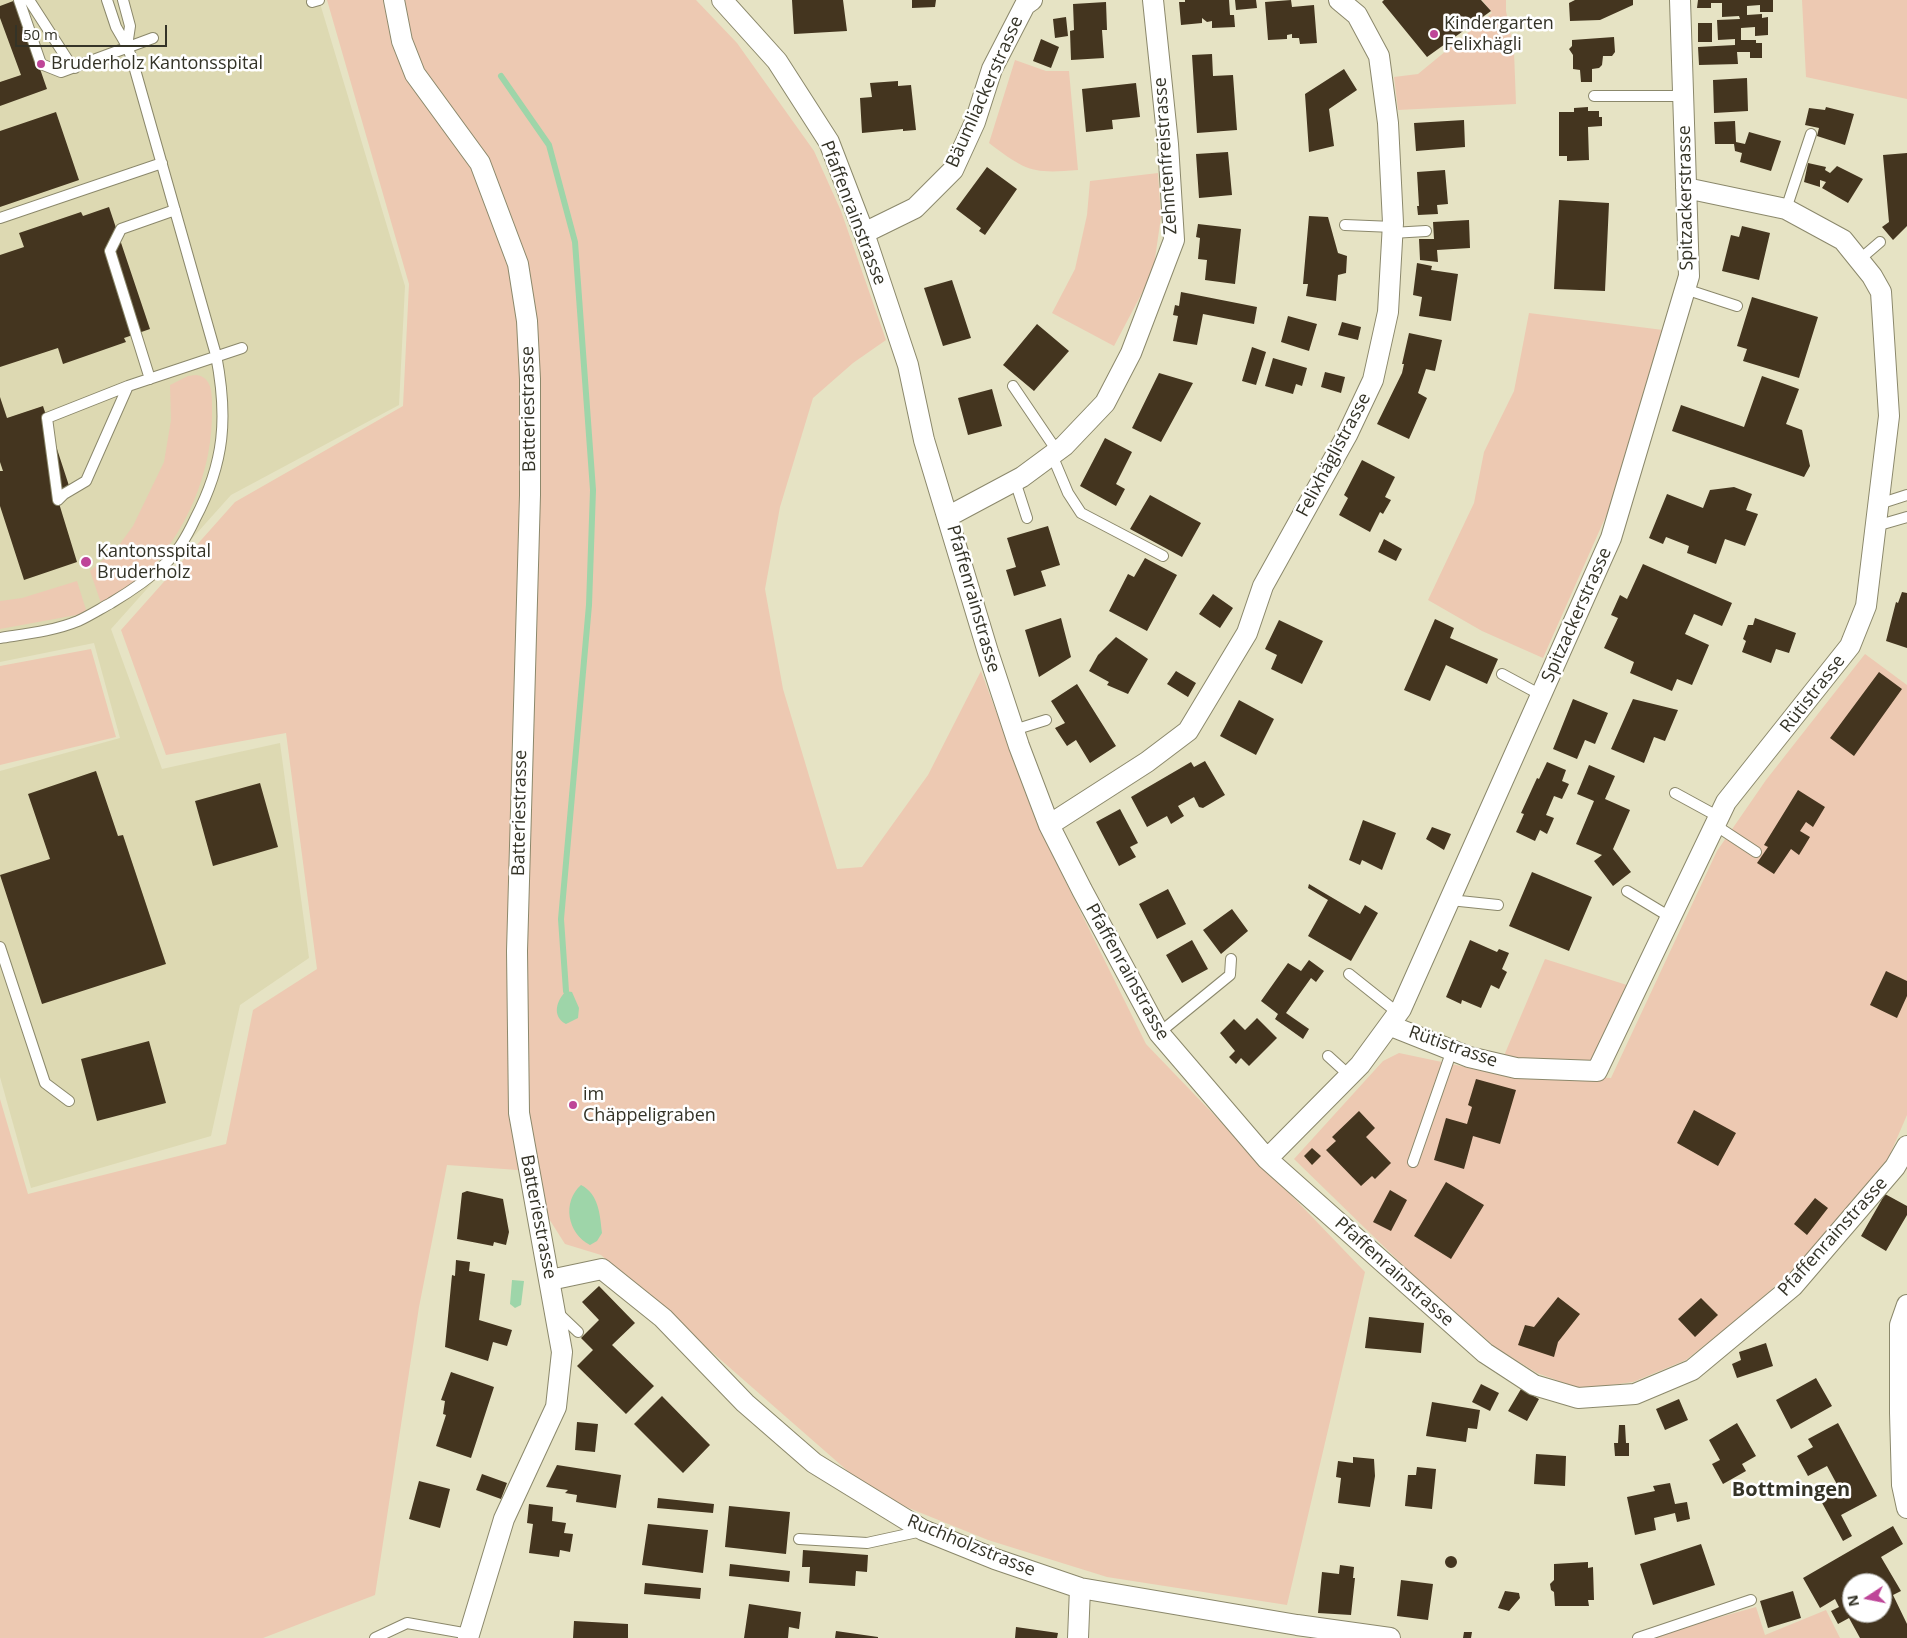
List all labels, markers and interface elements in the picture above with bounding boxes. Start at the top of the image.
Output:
street label: Bäumliackerstrasse [942,13,1028,171]
place label: Kindergarten Felixhägli [1444,13,1554,56]
scale bar [18,15,170,47]
text: 50 m [23,24,58,44]
marker: Kindergarten Felixhägli [1428,28,1440,40]
place label: Bruderholz Kantonsspital [51,53,263,75]
marker: Bruderholz Kantonsspital [35,58,47,70]
street label: Zehntenfreistrasse [1150,77,1182,235]
street label: Spitzackerstrasse [1674,125,1698,271]
street label: Pfaffenrainstrasse [816,138,890,288]
street label: Batteriestrasse [517,346,541,472]
street label: Felixhäglistrasse [1292,389,1376,521]
street label: Pfaffenrainstrasse [942,523,1004,675]
place label: Kantonsspital Bruderholz [97,541,211,584]
street label: Spitzackerstrasse [1538,544,1616,686]
marker: Kantonsspital Bruderholz [79,555,93,569]
street label: Rütistrasse [1776,651,1850,737]
street label: Batteriestrasse [508,750,532,876]
street label: Pfaffenrainstrasse [1081,900,1173,1044]
street label: Rütistrasse [1406,1022,1500,1072]
place label: im Chäppeligraben [583,1084,716,1126]
marker: im Chäppeligraben [567,1099,579,1111]
street label: Batteriestrasse [515,1153,561,1281]
street label: Pfaffenrainstrasse [1774,1173,1892,1301]
street label: Pfaffenrainstrasse [1330,1213,1458,1331]
district label: Bottmingen [1732,1478,1850,1502]
street label: Ruchholzstrasse [904,1510,1038,1582]
north arrow [1842,1573,1892,1623]
text: N [1842,1593,1863,1608]

